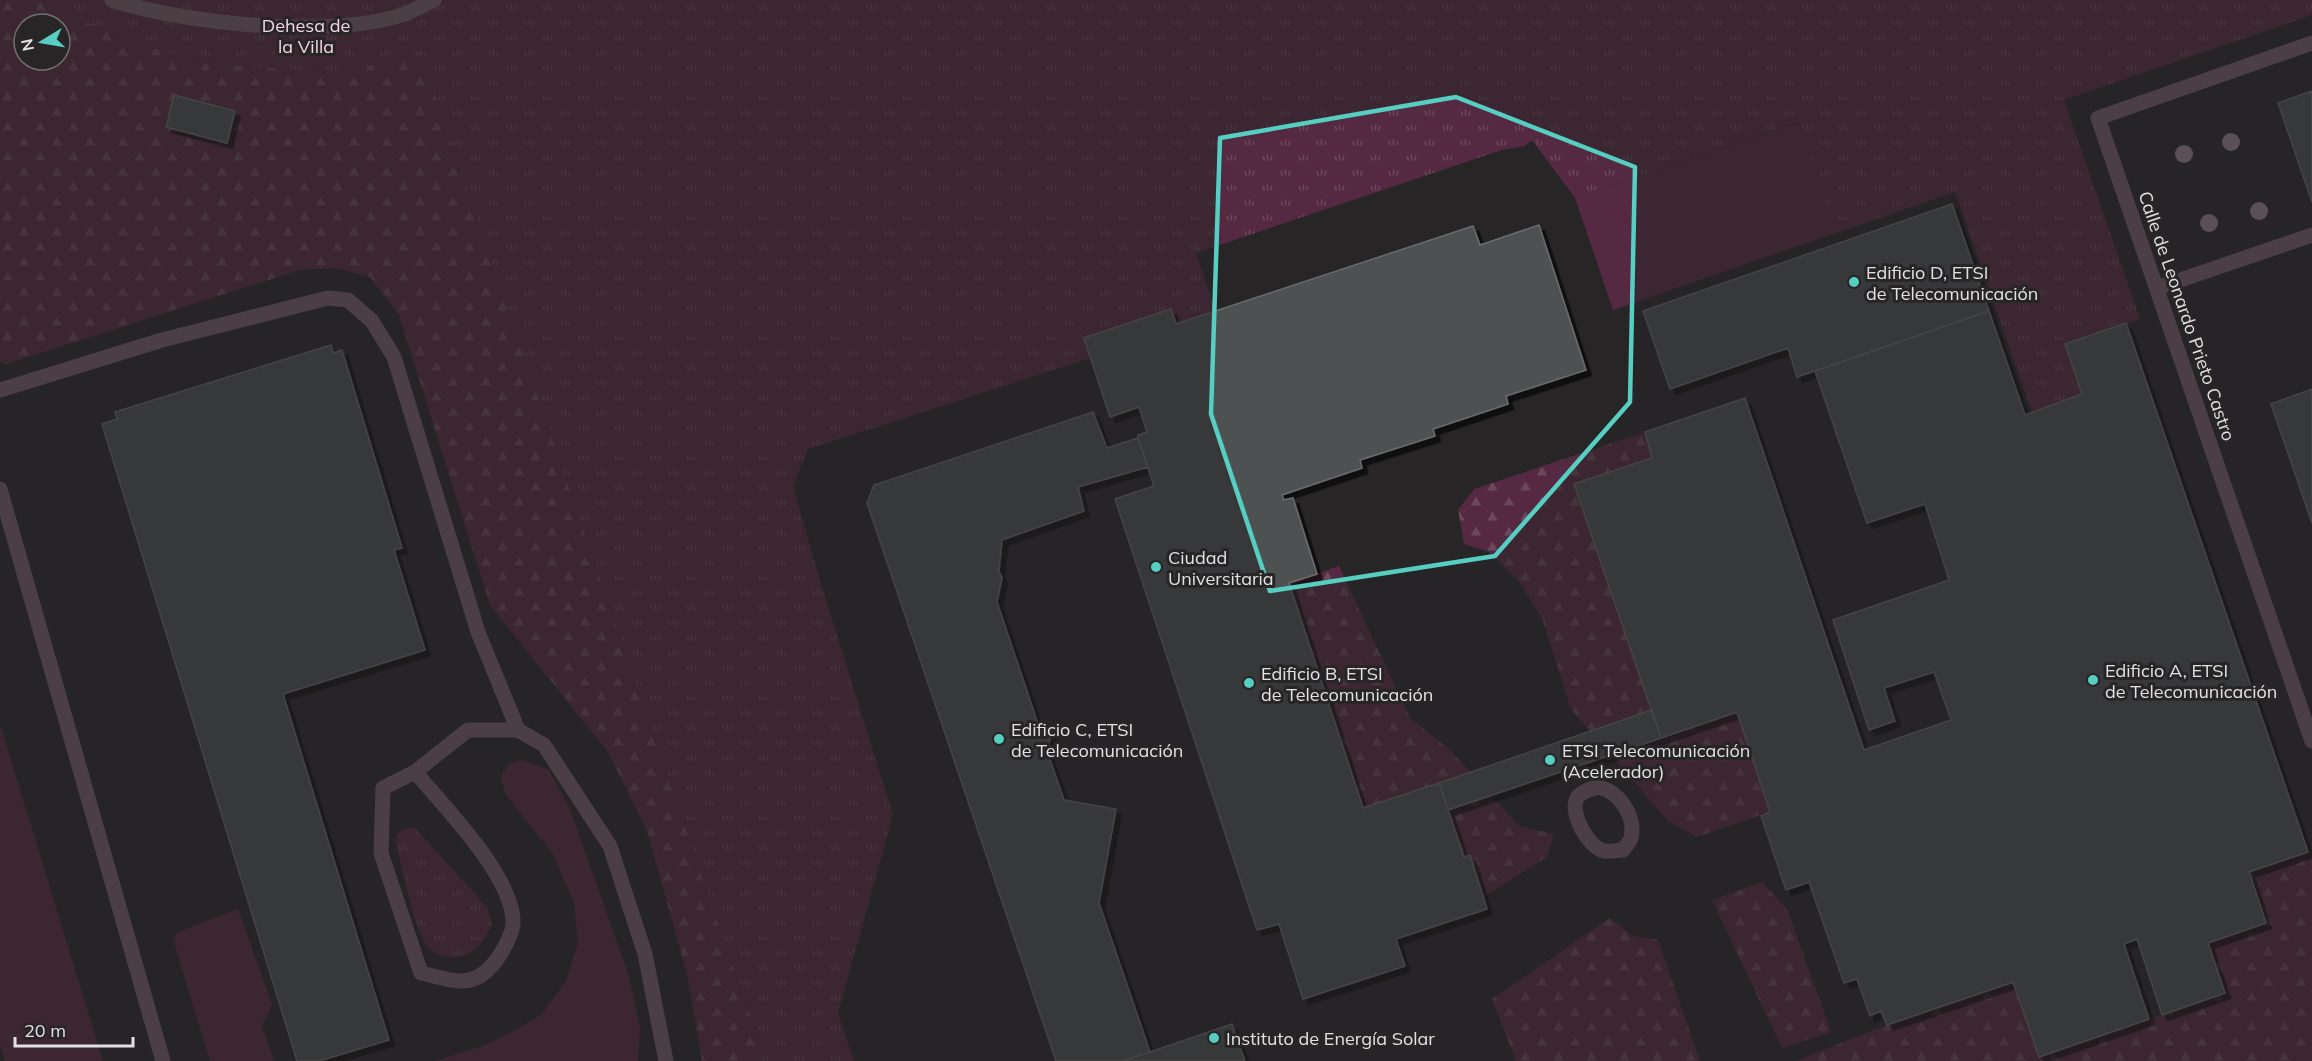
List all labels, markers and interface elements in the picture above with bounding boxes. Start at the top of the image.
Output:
north arrow [12,12,72,72]
park label: Dehesa de la Villa [262,14,350,58]
text: N [16,37,38,53]
street label: Calle de Leonardo Prieto Castro [2133,188,2241,444]
place label: Edificio D, ETSI de Telecomunicación [1866,261,2038,305]
marker: Edificio D, ETSI de Telecomunicación [1847,275,1861,289]
place label: Ciudad Universitaria [1168,546,1274,590]
marker: Ciudad Universitaria [1149,560,1163,574]
place label: Edificio A, ETSI de Telecomunicación [2105,659,2277,703]
place label: Edificio B, ETSI de Telecomunicación [1261,662,1433,706]
marker: Edificio A, ETSI de Telecomunicación [2086,673,2100,687]
marker: Edificio B, ETSI de Telecomunicación [1242,676,1256,690]
place label: Edificio C, ETSI de Telecomunicación [1011,718,1183,762]
marker: Edificio C, ETSI de Telecomunicación [992,732,1006,746]
place label: ETSI Telecomunicación (Acelerador) [1562,739,1750,783]
marker: ETSI Telecomunicación (Acelerador) [1543,753,1557,767]
scale bar [15,1010,134,1048]
text: 20 m [24,1019,66,1042]
place label: Instituto de Energía Solar [1226,1027,1435,1050]
marker: Instituto de Energía Solar [1207,1031,1221,1045]

